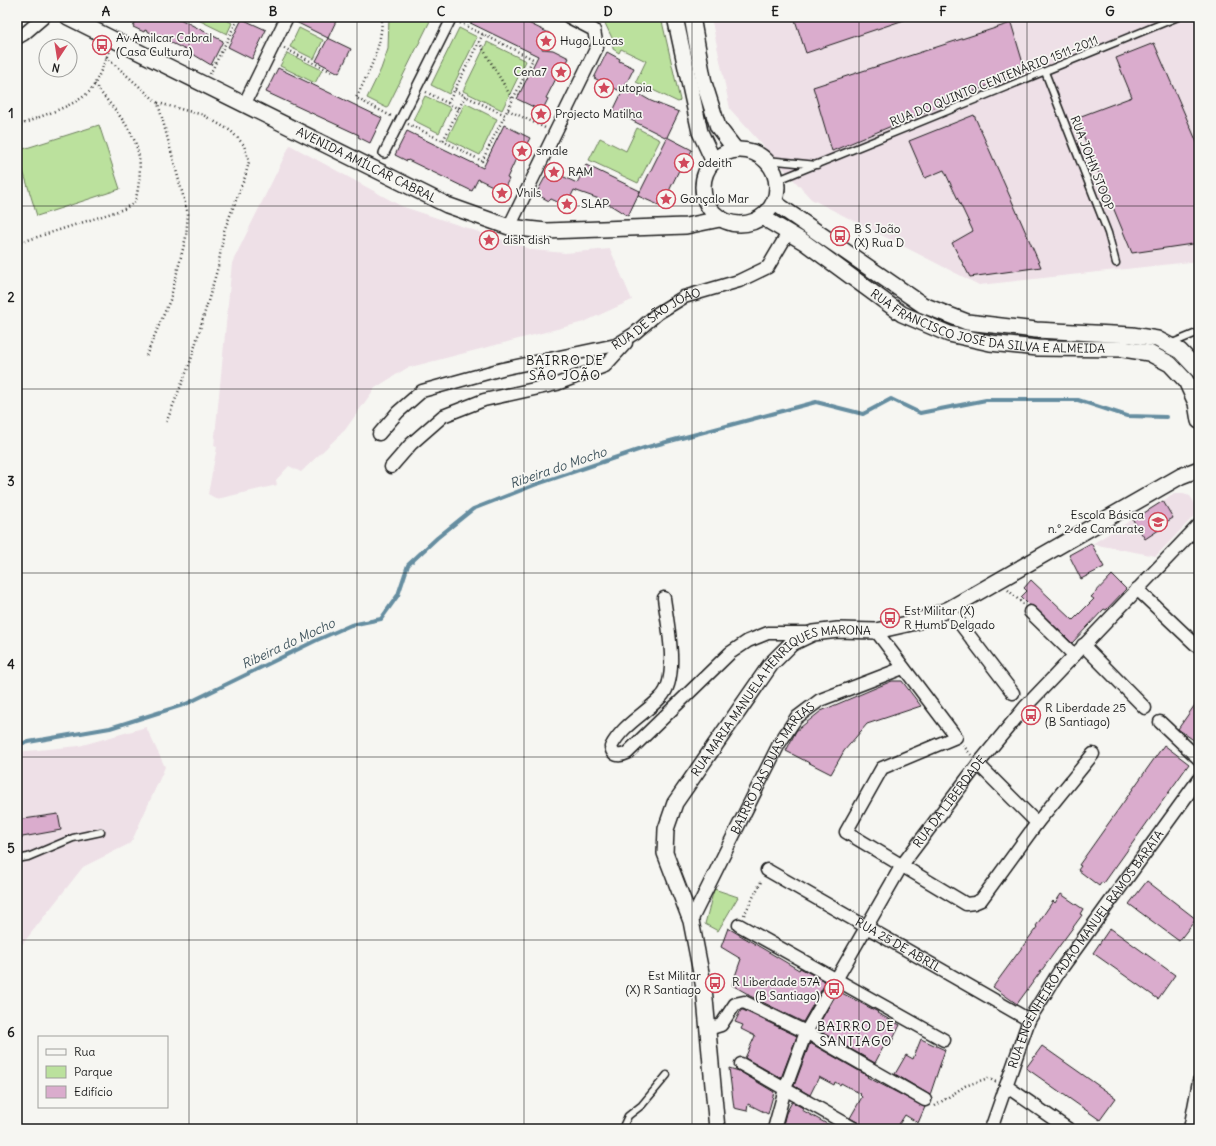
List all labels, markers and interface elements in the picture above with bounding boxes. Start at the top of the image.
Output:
text: A [102,3,111,20]
text: B [269,3,278,20]
text: C [437,3,446,20]
text: D [603,3,613,20]
text: E [771,3,779,20]
text: F [939,3,947,20]
text: G [1105,3,1115,20]
place label: Av Amilcar Cabral (Casa Cultura) [116,30,212,59]
place icon: Hugo Lucas [535,30,557,52]
street label: RUA DO QUINTO CENTENÁRIO 1511-2011 [888,32,1100,129]
place label: Hugo Lucas [560,33,624,48]
bus stop icon: Av Amilcar Cabral (Casa Cultura) [91,34,113,56]
north arrow [38,38,78,78]
text: N [51,60,61,75]
place icon: Cena7 [550,61,572,83]
place label: Cena7 [514,64,547,79]
place icon: utopia [593,77,615,99]
place label: utopia [618,80,652,95]
place icon: Projecto Matilha [530,103,552,125]
text: 1 [8,105,14,122]
place label: Projecto Matilha [555,106,642,121]
street label: RUA JOHN STOOP [1068,113,1117,212]
street label: AVENIDA AMÍLCAR CABRAL [294,123,440,206]
place icon: smale [511,140,533,162]
place label: smale [536,143,568,158]
place icon: odeith [673,152,695,174]
place label: odeith [698,155,732,170]
place icon: RAM [543,161,565,183]
place label: RAM [568,164,593,179]
place icon: Vhils [491,182,513,204]
place label: Vhils [516,185,541,200]
place icon: Gonçalo Mar [655,188,677,210]
place label: Gonçalo Mar [680,191,749,206]
place icon: SLAP [556,193,578,215]
place label: SLAP [581,196,609,211]
place label: B S João (X) Rua D [854,221,904,250]
bus stop icon: B S João (X) Rua D [829,225,851,247]
place icon: dish dish [478,229,500,251]
place label: dish dish [503,232,550,247]
street label: RUA DE SÃO JOÃO [609,285,702,353]
street label: RUA FRANCISCO JOSÉ DA SILVA E ALMEIDA [868,286,1105,356]
text: 2 [7,289,15,306]
district label: BAIRRO DE SÃO JOÃO [526,352,604,384]
water label: Ribeira do Mocho [508,443,609,492]
text: 3 [7,473,15,490]
place label: Escola Básica n.º 2 de Camarate [1048,507,1144,536]
school or university icon: Escola Básica n.º 2 de Camarate [1147,511,1169,533]
place label: Est Militar (X) R Humb Delgado [904,603,995,632]
bus stop icon: Est Militar (X) R Humb Delgado [879,607,901,629]
water label: Ribeira do Mocho [239,614,338,673]
street label: RUA MARIA MANUELA HENRIQUES MARONA [688,622,871,779]
text: 4 [7,656,15,673]
street label: BAIRRO DAS DUAS MARIAS [727,698,818,837]
place label: R Liberdade 25 (B Santiago) [1045,700,1126,729]
bus stop icon: R Liberdade 25 (B Santiago) [1020,704,1042,726]
street label: RUA DA LIBERDADE [910,752,989,851]
street label: RUA ENGENHEIRO ADÃO MANUEL RAMOS BARATA [1005,827,1167,1070]
text: 5 [7,840,15,857]
street label: RUA 25 DE ABRIL [853,914,944,975]
place label: Est Militar (X) R Santiago [626,968,701,997]
bus stop icon: Est Militar (X) R Santiago [704,972,726,994]
place label: R Liberdade 57A (B Santiago) [732,974,820,1003]
bus stop icon: R Liberdade 57A (B Santiago) [823,978,845,1000]
district label: BAIRRO DE SANTIAGO [817,1018,895,1050]
text: 6 [7,1024,15,1041]
legend [38,1036,168,1108]
text: Rua [74,1044,96,1059]
text: Parque [74,1064,113,1079]
text: Edifício [74,1084,113,1099]

